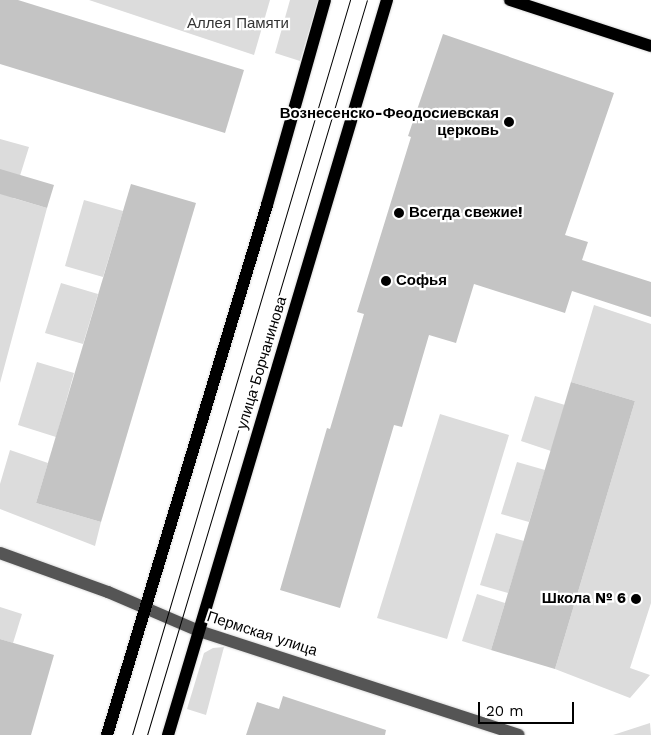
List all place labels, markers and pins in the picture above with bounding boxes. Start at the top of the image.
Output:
place label: Вознесенско-Феодосиевская церковь [280,104,499,139]
marker: Вознесенско-Феодосиевская церковь [503,116,515,128]
place label: Всегда свежие! [409,204,523,222]
marker: Всегда свежие! [393,207,405,219]
place label: Софья [396,272,447,290]
marker: Софья [380,275,392,287]
place label: Школа № 6 [542,590,626,608]
marker: Школа № 6 [630,593,642,605]

